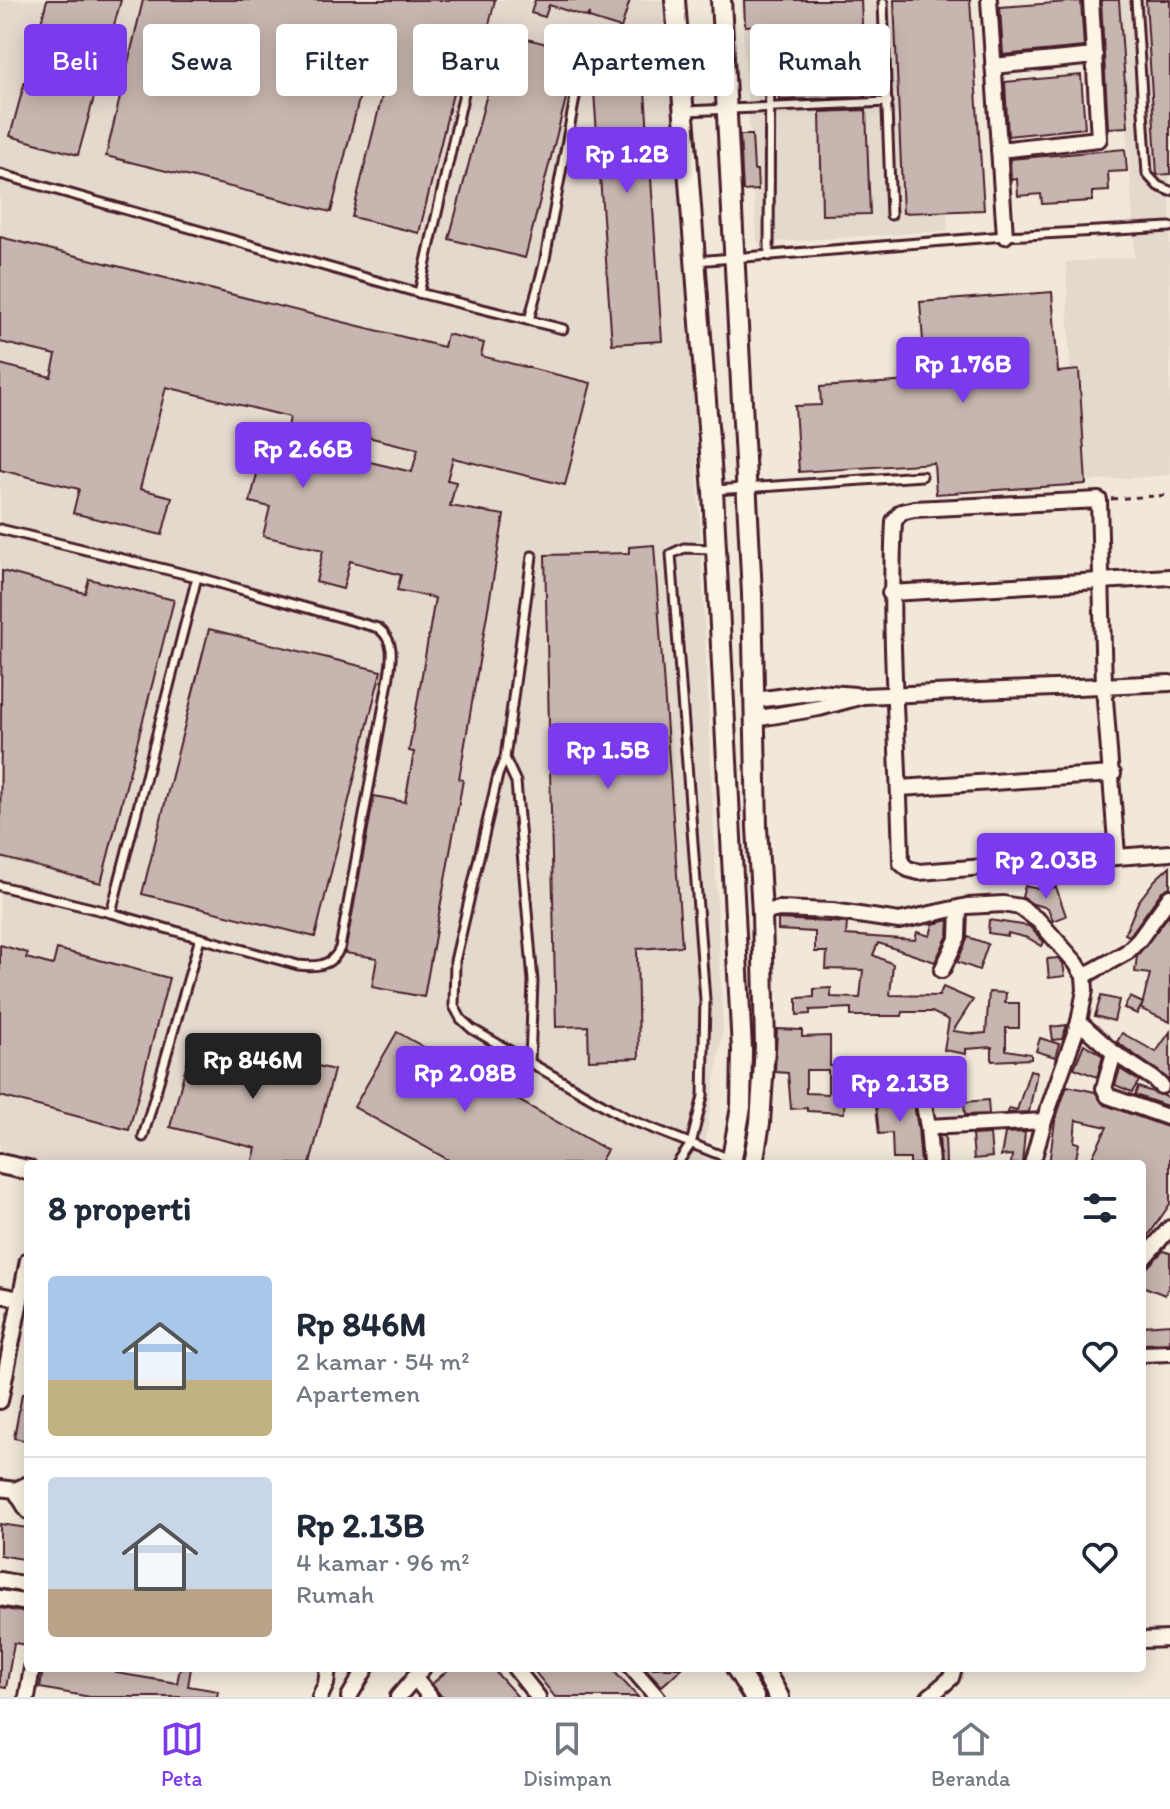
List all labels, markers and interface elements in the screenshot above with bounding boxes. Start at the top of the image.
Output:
chip: Beli [24,24,127,96]
chip: Sewa [143,24,260,96]
chip: Filter [276,24,397,96]
chip: Baru [413,24,528,96]
chip: Apartemen [544,24,734,96]
chip: Rumah [750,24,890,96]
pin: Rp 1.2B [553,127,701,195]
text: Rp 1.2B [585,137,669,169]
pin: Rp 1.76B [880,337,1046,405]
text: Rp 1.76B [914,347,1012,379]
pin: Rp 2.66B [220,422,386,490]
text: Rp 2.66B [253,432,353,464]
pin: Rp 1.5B [534,723,682,791]
text: Rp 1.5B [566,733,650,765]
pin: Rp 2.03B [963,833,1129,901]
text: Rp 2.03B [995,843,1097,875]
pin: Rp 846M [179,1033,327,1101]
text: Rp 846M [203,1043,303,1075]
pin: Rp 2.08B [382,1046,548,1114]
text: Rp 2.08B [414,1056,516,1088]
pin: Rp 2.13B [817,1056,983,1124]
text: Rp 2.13B [851,1066,949,1098]
icon: filters [1078,1186,1122,1230]
text: 8 properti [48,1188,191,1229]
text: Rp 846M [296,1304,427,1345]
icon: home [112,1308,208,1404]
icon: heart [1078,1334,1122,1378]
text: 2 kamar · 54 m² [296,1345,470,1377]
text: Apartemen [296,1377,420,1409]
text: Rp 2.13B [296,1505,425,1546]
icon: home [112,1509,208,1605]
icon: heart [1078,1535,1122,1579]
text: 4 kamar · 96 m² [296,1546,470,1578]
text: Rumah [296,1578,374,1610]
tab: Peta [160,1717,204,1792]
tab: Disimpan [523,1717,612,1792]
tab: Beranda [931,1717,1010,1792]

